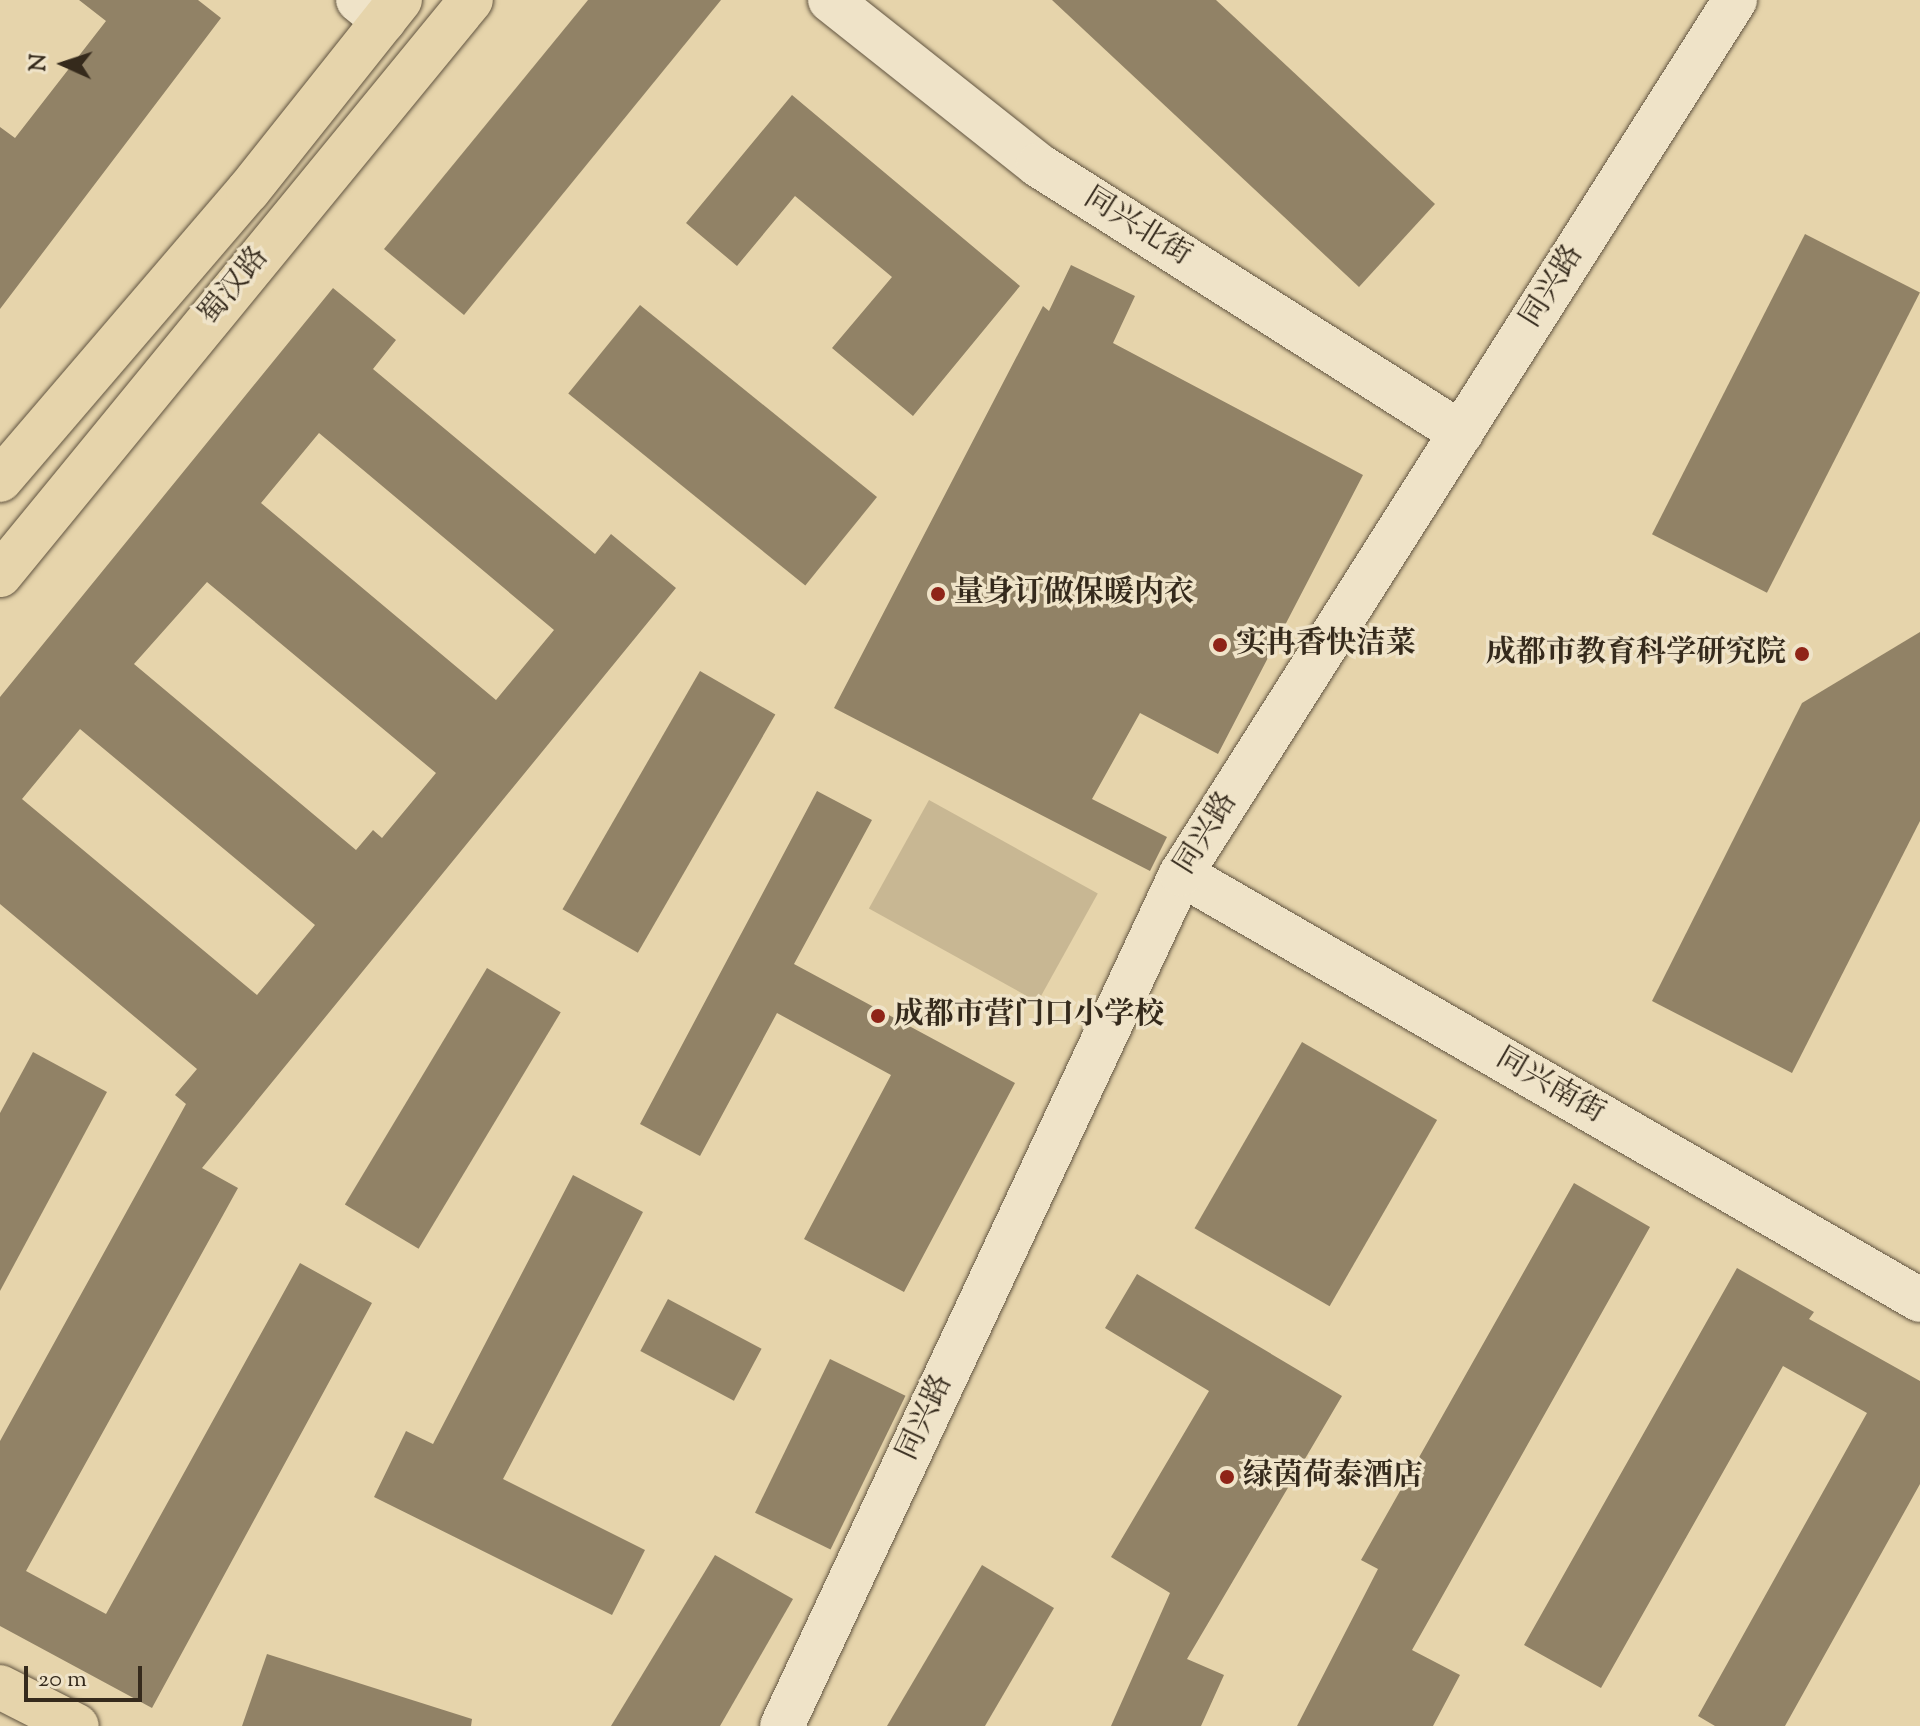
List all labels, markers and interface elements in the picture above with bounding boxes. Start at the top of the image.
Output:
north arrow [24,24,104,104]
text: N [24,53,56,72]
street label: 同兴北街 [1077,181,1197,275]
street label: 同兴路 [1514,239,1592,335]
street label: 蜀汉路 [193,241,277,333]
place label: 量身订做保暖内衣 [954,576,1194,612]
marker: 量身订做保暖内衣 [929,585,947,603]
place label: 实冉香快洁菜 [1236,627,1416,663]
marker: 实冉香快洁菜 [1211,636,1229,654]
place label: 成都市教育科学研究院 [1486,636,1786,672]
marker: 成都市教育科学研究院 [1793,645,1811,663]
street label: 同兴路 [1168,786,1246,882]
place label: 成都市营门口小学校 [894,998,1164,1034]
marker: 成都市营门口小学校 [869,1007,887,1025]
street label: 同兴南街 [1489,1041,1611,1133]
street label: 同兴路 [891,1370,961,1466]
place label: 绿茵荷泰酒店 [1243,1459,1423,1495]
marker: 绿茵荷泰酒店 [1218,1468,1236,1486]
scale bar [28,1650,146,1700]
text: 20 m [38,1663,87,1697]

